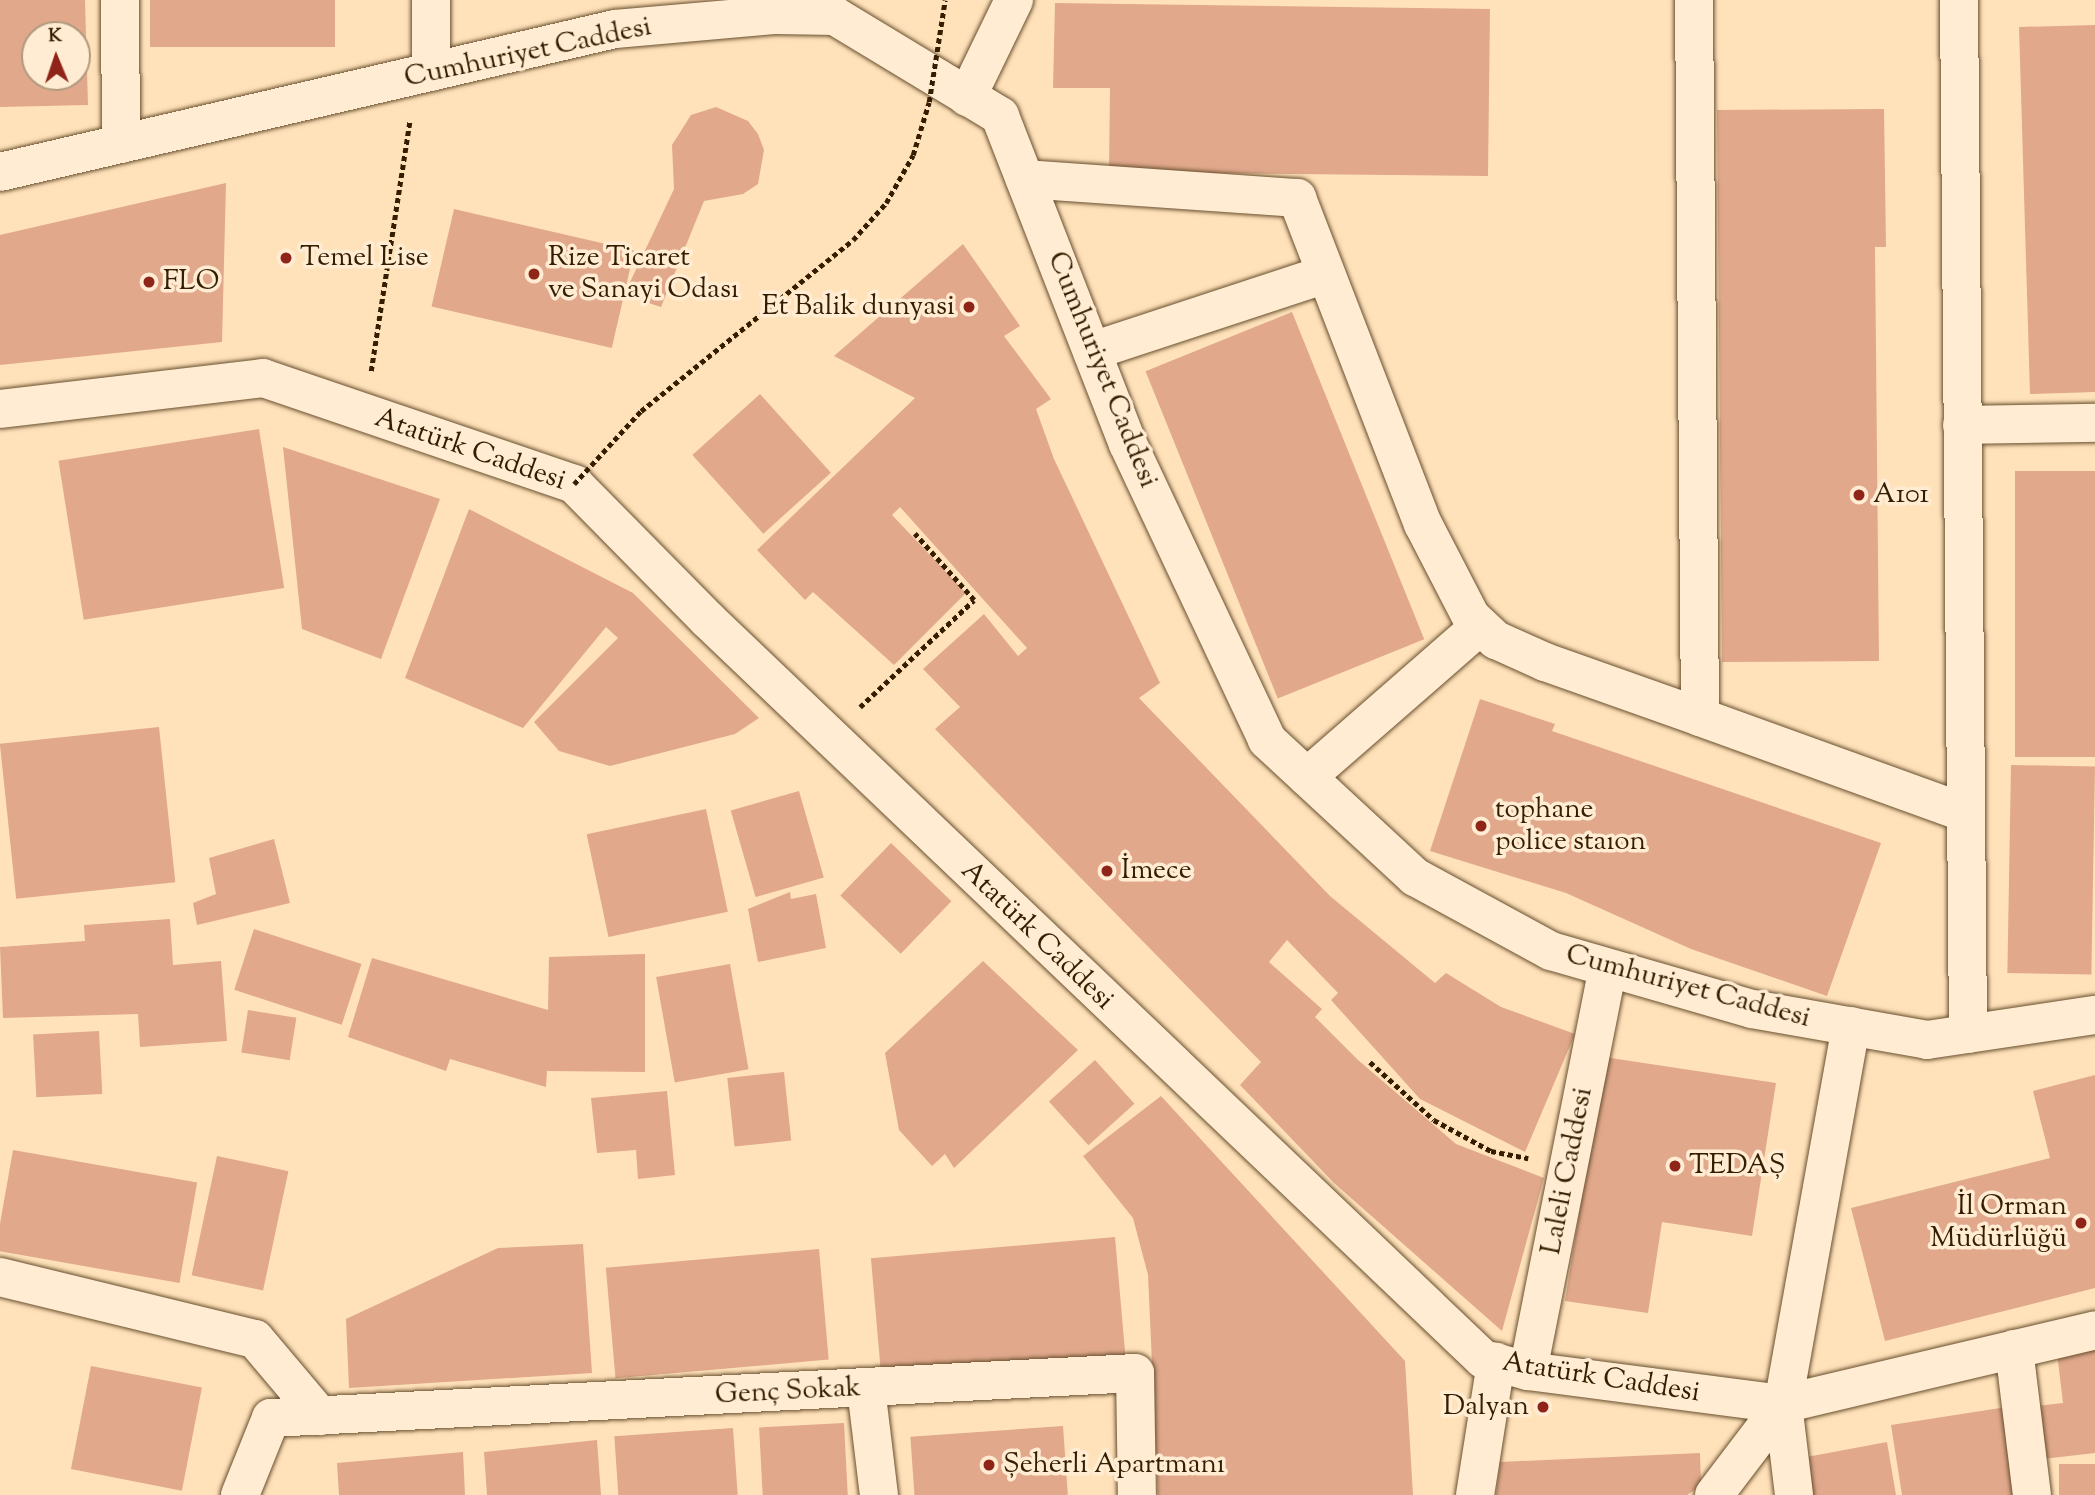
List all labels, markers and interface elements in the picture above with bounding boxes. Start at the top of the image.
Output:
street label: Cumhuriyet Caddesi [401,10,655,96]
north arrow [21,21,91,91]
text: K [48,23,63,50]
place label: Temel Lise [300,241,429,275]
place label: Rize Ticaret ve Sanayi Odası [548,241,739,307]
street label: Cumhuriyet Caddesi [1039,247,1165,493]
marker: Temel Lise [278,250,294,266]
place label: FLO [163,265,219,299]
marker: Rize Ticaret ve Sanayi Odası [526,266,542,282]
marker: FLO [141,274,157,290]
place label: Et Balik dunyasi [762,290,955,324]
marker: Et Balik dunyasi [961,299,977,315]
street label: Atatürk Caddesi [370,402,570,498]
place label: A101 [1873,478,1929,512]
marker: A101 [1851,487,1867,503]
place label: tophane police staıon [1495,793,1646,859]
marker: tophane police staıon [1473,818,1489,834]
place label: İmece [1121,854,1192,888]
street label: Atatürk Caddesi [953,855,1121,1017]
marker: İmece [1099,863,1115,879]
street label: Cumhuriyet Caddesi [1562,938,1814,1036]
street label: Laleli Caddesi [1535,1084,1601,1258]
place label: TEDAŞ [1689,1149,1785,1183]
marker: TEDAŞ [1667,1158,1683,1174]
place label: İl Orman Müdürlüğü [1930,1190,2067,1256]
marker: İl Orman Müdürlüğü [2073,1215,2089,1231]
street label: Atatürk Caddesi [1500,1346,1702,1410]
street label: Genç Sokak [714,1371,862,1413]
place label: Dalyan [1443,1390,1529,1424]
marker: Dalyan [1535,1399,1551,1415]
place label: Şeherli Apartmanı [1003,1448,1225,1482]
marker: Şeherli Apartmanı [981,1457,997,1473]

